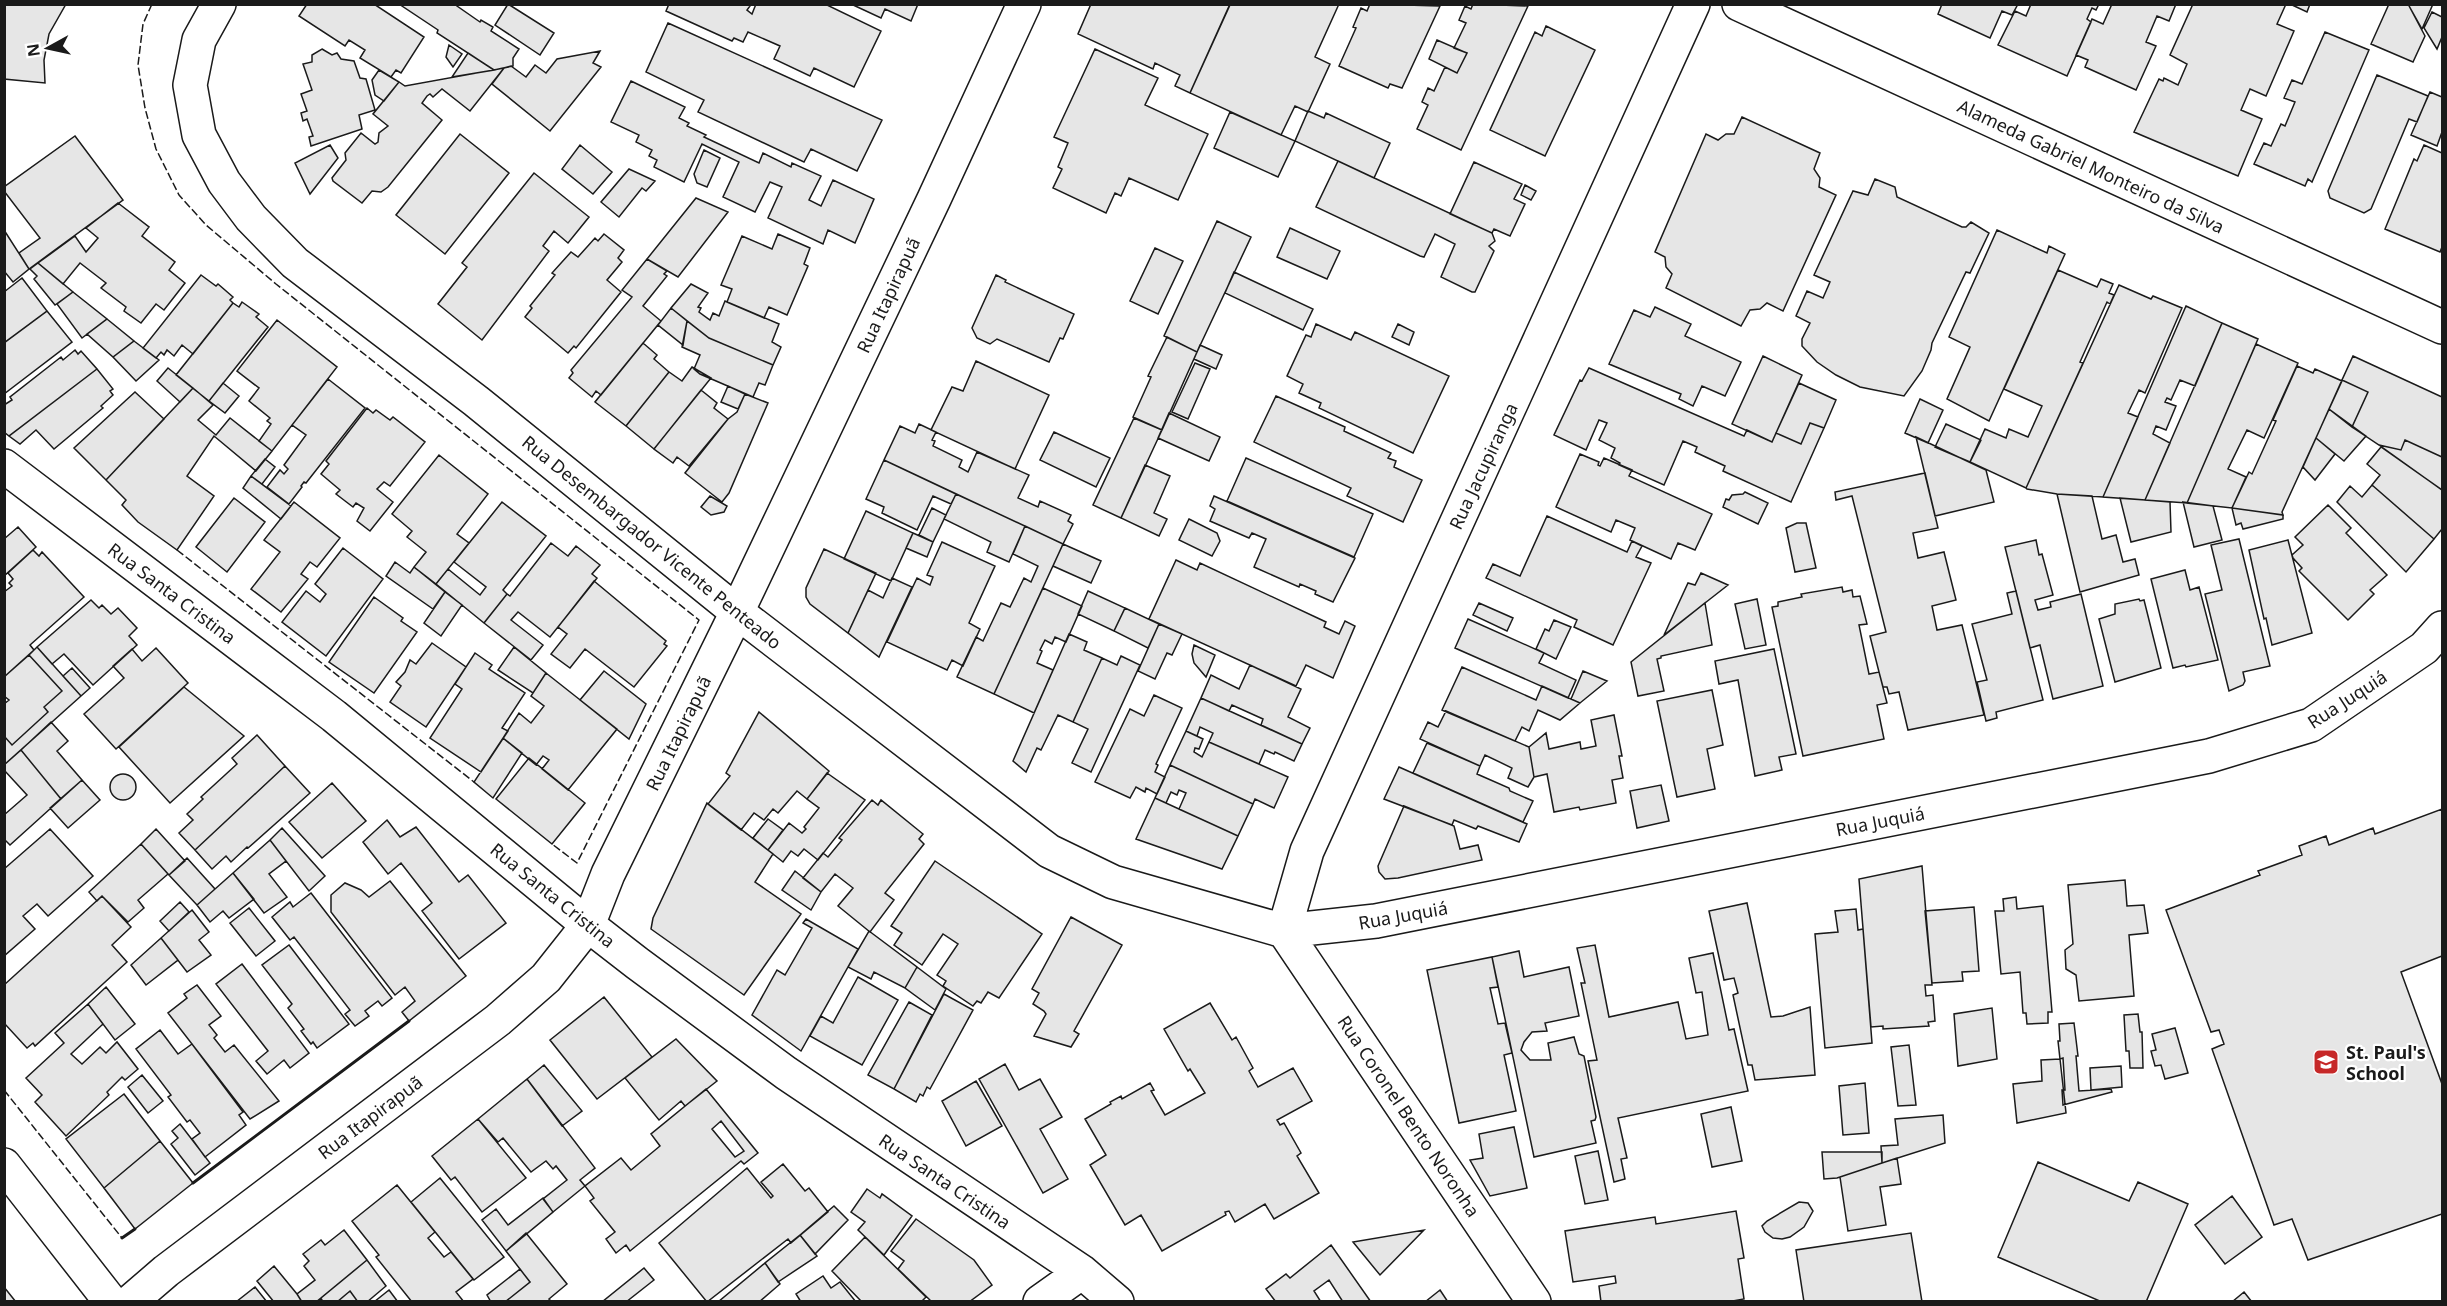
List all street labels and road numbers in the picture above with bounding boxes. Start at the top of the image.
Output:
street label: Alameda Gabriel Monteiro da Silva [1954,94,2228,238]
street label: Rua Itapirapuã [851,233,925,357]
street label: Rua Jacupiranga [1443,399,1523,533]
street label: Rua Desembargador Vicente Penteado [517,430,787,654]
street label: Rua Santa Cristina [103,537,241,649]
street label: Rua Juquiá [2303,664,2391,734]
street label: Rua Itapirapuã [640,672,716,794]
street label: Rua Juquiá [1833,801,1927,841]
street label: Rua Santa Cristina [486,837,620,953]
street label: Rua Juquiá [1357,895,1449,935]
street label: Rua Coronel Bento Noronha [1333,1011,1485,1221]
street label: Rua Itapirapuã [313,1070,427,1164]
street label: Rua Santa Cristina [874,1128,1016,1234]

